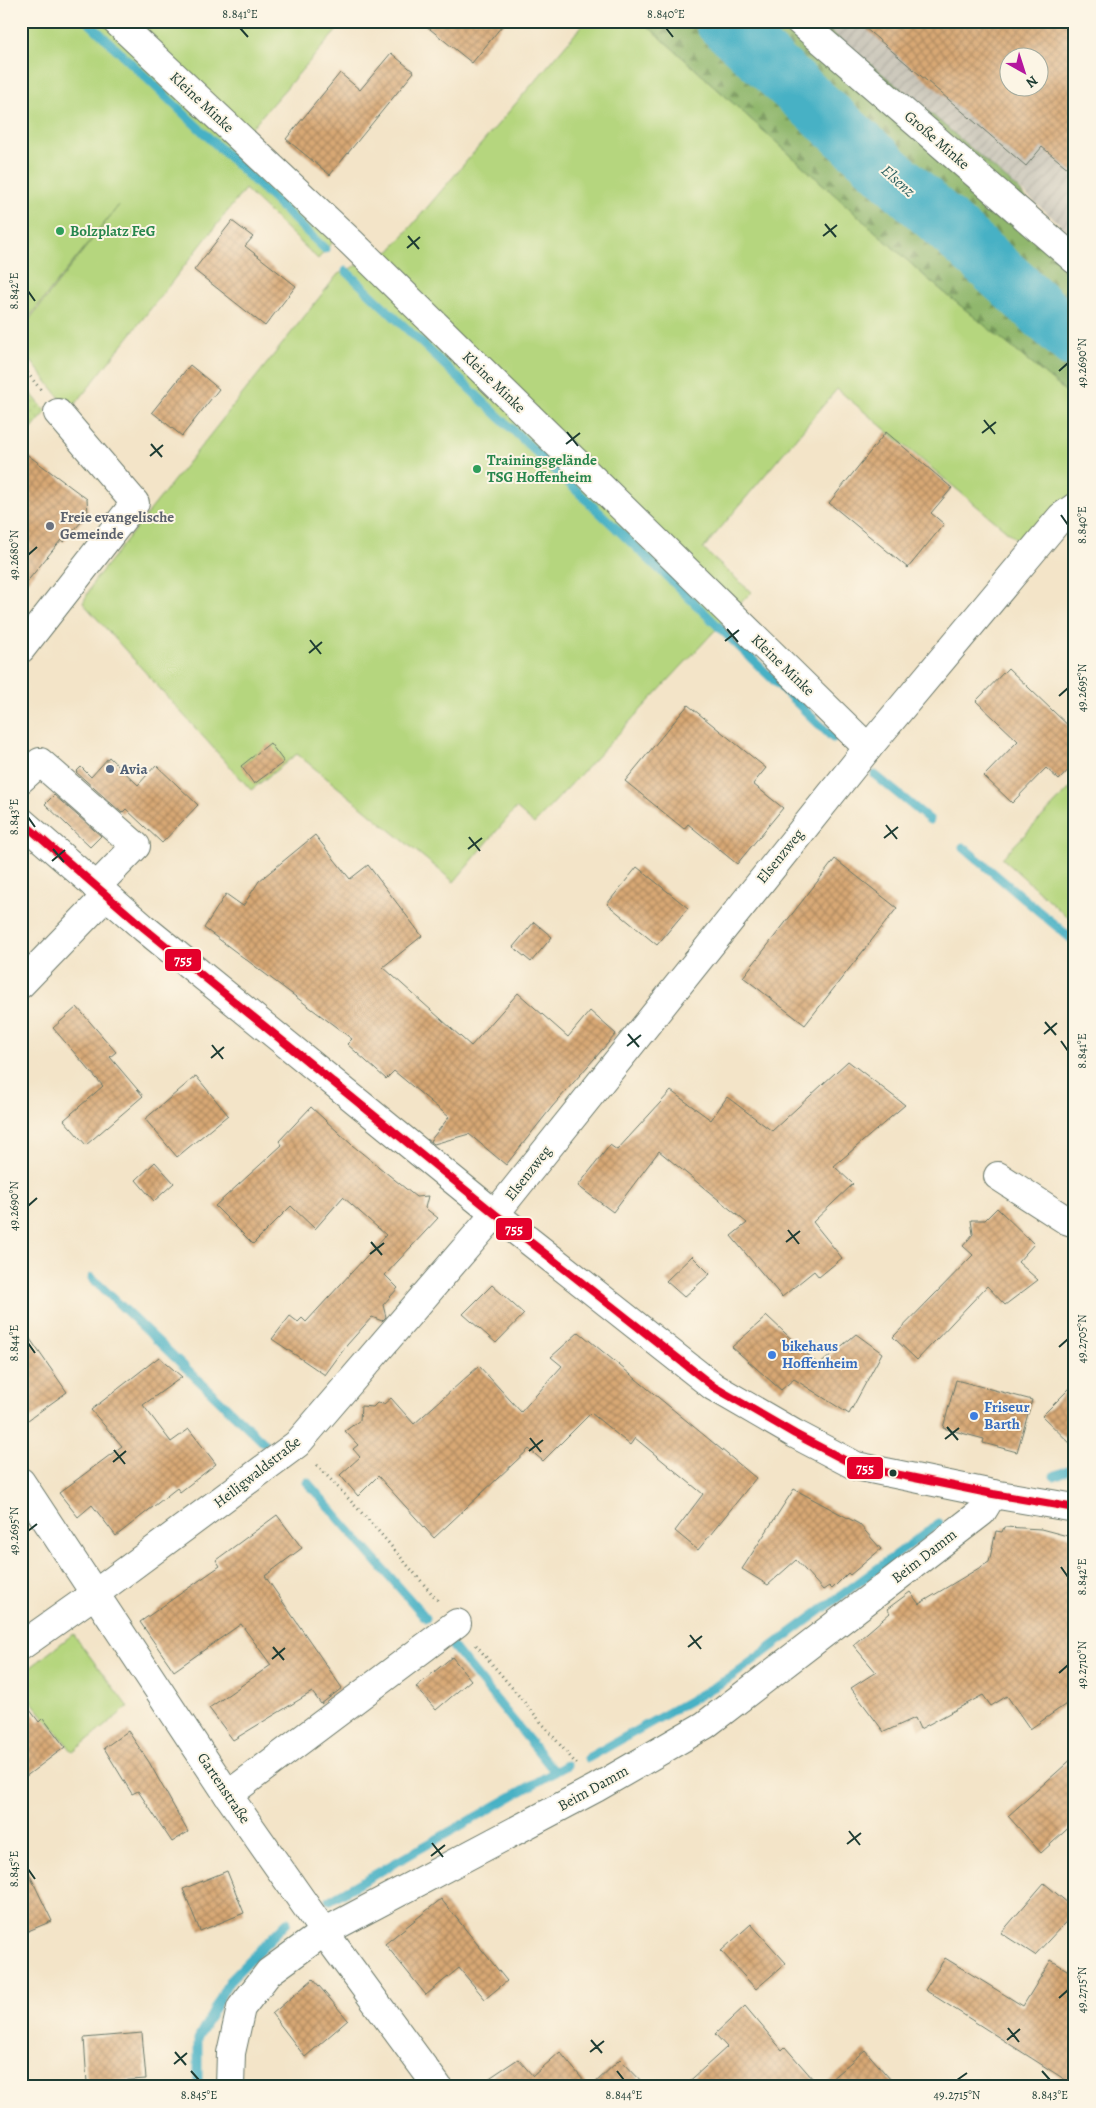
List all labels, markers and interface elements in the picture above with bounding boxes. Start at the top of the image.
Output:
text: 8.841°E [222,6,258,22]
text: 8.840°E [647,6,685,22]
north arrow [998,48,1048,98]
street label: Kleine Minke [166,67,239,137]
text: N [1022,71,1042,92]
street label: Große Minke [900,106,974,174]
water label: Elsenz [876,160,920,202]
place label: Bolzplatz FeG [70,221,156,241]
marker: Bolzplatz FeG [54,225,66,237]
text: 8.842°E [6,272,22,310]
text: 49.2690°N [1074,338,1090,388]
street label: Kleine Minke [458,347,530,417]
place label: Trainingsgelände TSG Hoffenheim [487,450,597,487]
marker: Trainingsgelände TSG Hoffenheim [471,463,483,475]
text: 8.840°E [1074,506,1090,544]
place label: Freie evangelische Gemeinde [60,507,174,544]
marker: Freie evangelische Gemeinde [44,520,56,532]
text: 49.2680°N [6,530,22,580]
street label: Kleine Minke [747,630,819,700]
text: 49.2695°N [1074,663,1090,712]
place label: Avia [119,759,148,779]
marker: Avia [104,763,116,775]
text: 8.843°E [6,799,22,835]
street label: Elsenzweg [752,824,808,887]
line badge: 755 [164,948,202,972]
text: 755 [174,951,192,970]
text: 8.841°E [1074,1033,1090,1069]
street label: Elsenzweg [500,1141,556,1205]
text: 49.2690°N [6,1181,22,1231]
line badge: 755 [495,1217,533,1241]
text: 755 [505,1220,523,1239]
text: 49.2705°N [1074,1314,1090,1364]
text: 8.844°E [6,1325,22,1361]
place label: bikehaus Hoffenheim [781,1336,858,1373]
marker: bikehaus Hoffenheim [766,1349,778,1361]
place label: Friseur Barth [984,1397,1030,1434]
marker: Friseur Barth [968,1410,980,1422]
street label: Heiligwaldstraße [209,1431,305,1512]
line badge: 755 [846,1456,884,1480]
text: 755 [856,1459,874,1478]
unlabelled marker [888,1468,898,1478]
text: 49.2695°N [6,1506,22,1555]
street label: Beim Damm [887,1524,961,1588]
text: 8.842°E [1074,1558,1090,1596]
text: 49.2710°N [1074,1641,1090,1689]
street label: Gartenstraße [193,1749,255,1828]
street label: Beim Damm [554,1760,632,1816]
text: 8.845°E [6,1851,22,1887]
text: 49.2715°N [1074,1966,1090,2013]
text: 8.845°E [181,2087,217,2103]
text: 8.844°E [606,2087,642,2103]
text: 49.2715°N [934,2087,981,2103]
text: 8.843°E [1032,2087,1068,2103]

